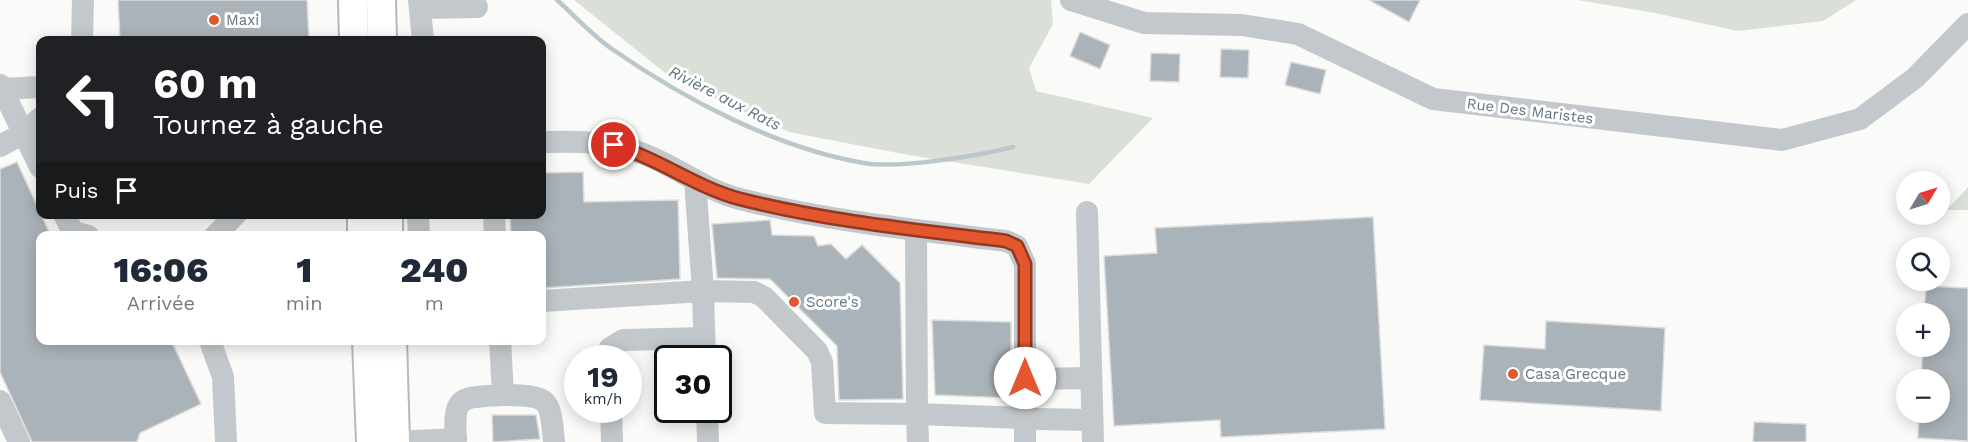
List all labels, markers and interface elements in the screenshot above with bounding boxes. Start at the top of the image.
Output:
place label: Maxi [226,11,259,29]
marker: Maxi [207,13,221,27]
text: 60 m [153,59,257,108]
icon: left [54,60,132,138]
water label: Rivière aux Rats [666,62,784,134]
street label: Rue Des Maristes [1466,94,1594,128]
text: Tournez à gauche [153,109,384,141]
pin [588,119,639,170]
icon: arrive [597,128,630,161]
north arrow [1896,171,1950,225]
map controls [1896,171,1950,423]
icon: arrive [110,174,143,207]
text: Puis [54,178,98,203]
button: search [1896,237,1950,291]
text: 16:06 [113,249,208,291]
text: 1 [296,249,312,291]
text: 240 [400,249,469,291]
text: Arrivée [127,291,195,315]
text: min [286,291,323,315]
text: m [425,291,444,315]
place label: Score's [806,293,859,311]
marker: Score's [787,295,801,309]
button: + [1896,303,1950,357]
speed limit sign: 30 [654,345,732,423]
position arrow [993,346,1057,410]
text: 19 [587,359,619,394]
place label: Casa Grecque [1525,365,1626,383]
marker: Casa Grecque [1506,367,1520,381]
button: − [1896,369,1950,423]
text: km/h [584,390,622,408]

